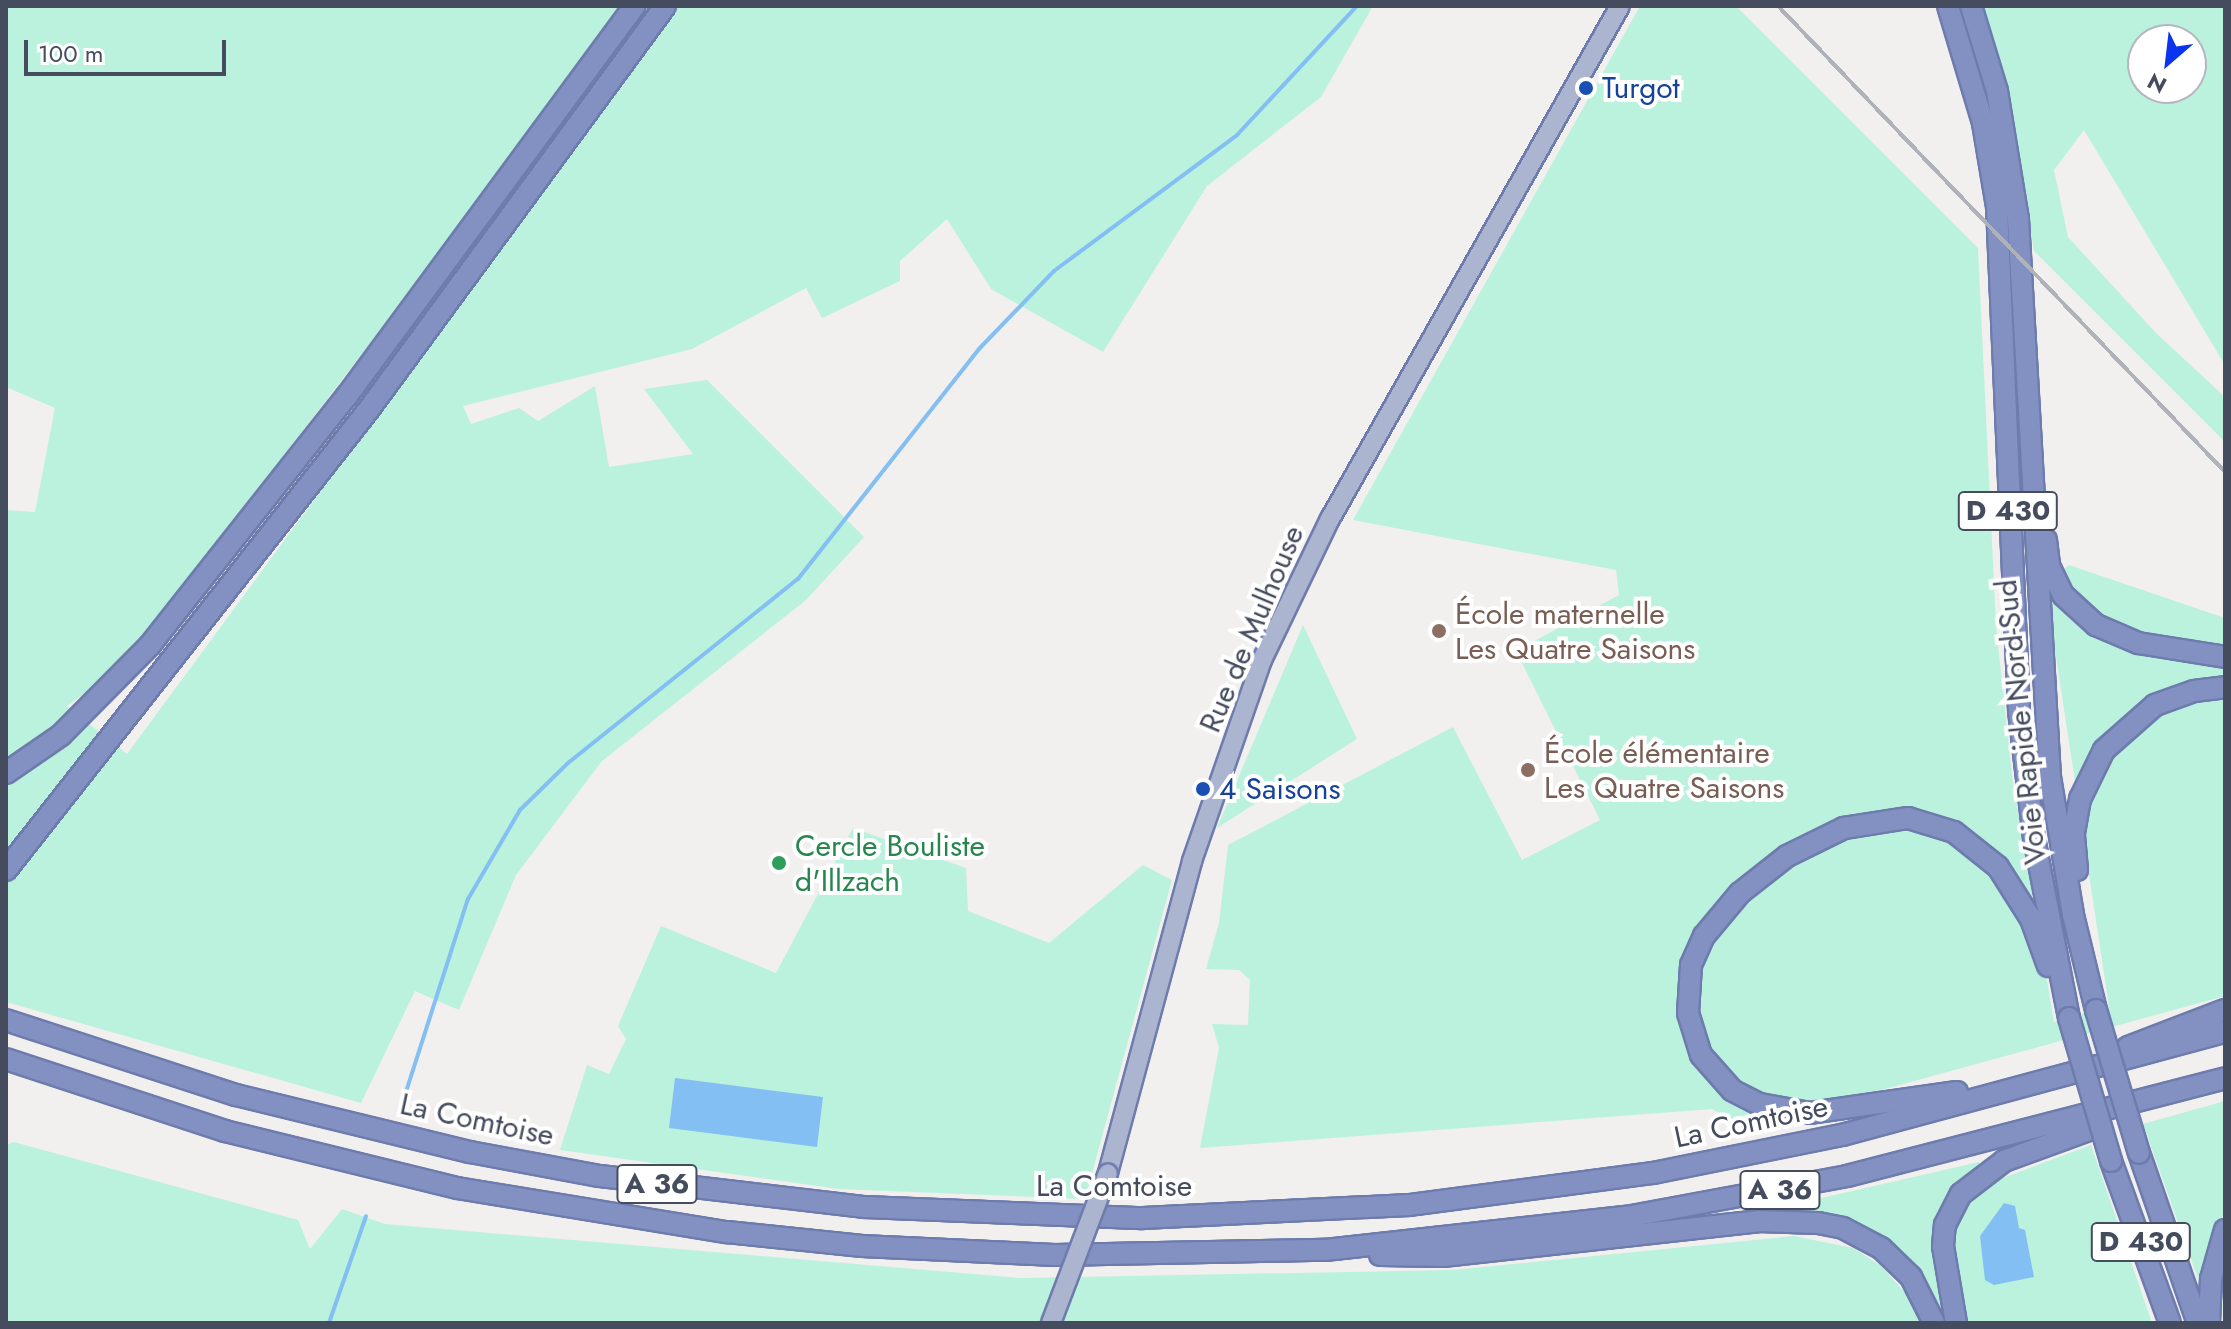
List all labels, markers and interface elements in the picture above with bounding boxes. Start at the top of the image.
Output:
scale bar [28,24,230,74]
north arrow [2127,24,2207,104]
text: 100 m [38,36,104,71]
text: N [2141,65,2172,102]
place label: Turgot [1602,70,1680,106]
marker: Turgot [1577,79,1595,97]
road number: D 430 [1956,487,2060,535]
street label: Rue de Mulhouse [1192,520,1312,738]
street label: Voie Rapide Nord-Sud [1988,578,2054,866]
place label: École maternelle Les Quatre Saisons [1455,596,1695,666]
marker: École maternelle Les Quatre Saisons [1430,622,1448,640]
place label: École élémentaire Les Quatre Saisons [1544,735,1784,806]
marker: École élémentaire Les Quatre Saisons [1519,761,1537,779]
place label: 4 Saisons [1219,771,1340,807]
marker: 4 Saisons [1194,780,1212,798]
place label: Cercle Bouliste d'Illzach [795,828,985,898]
marker: Cercle Bouliste d'Illzach [770,854,788,872]
street label: La Comtoise [397,1086,557,1154]
street label: La Comtoise [1671,1088,1831,1156]
road number: A 36 [615,1160,699,1208]
road number: A 36 [1738,1166,1822,1214]
street label: La Comtoise [1036,1168,1192,1204]
road number: D 430 [2089,1218,2193,1266]

